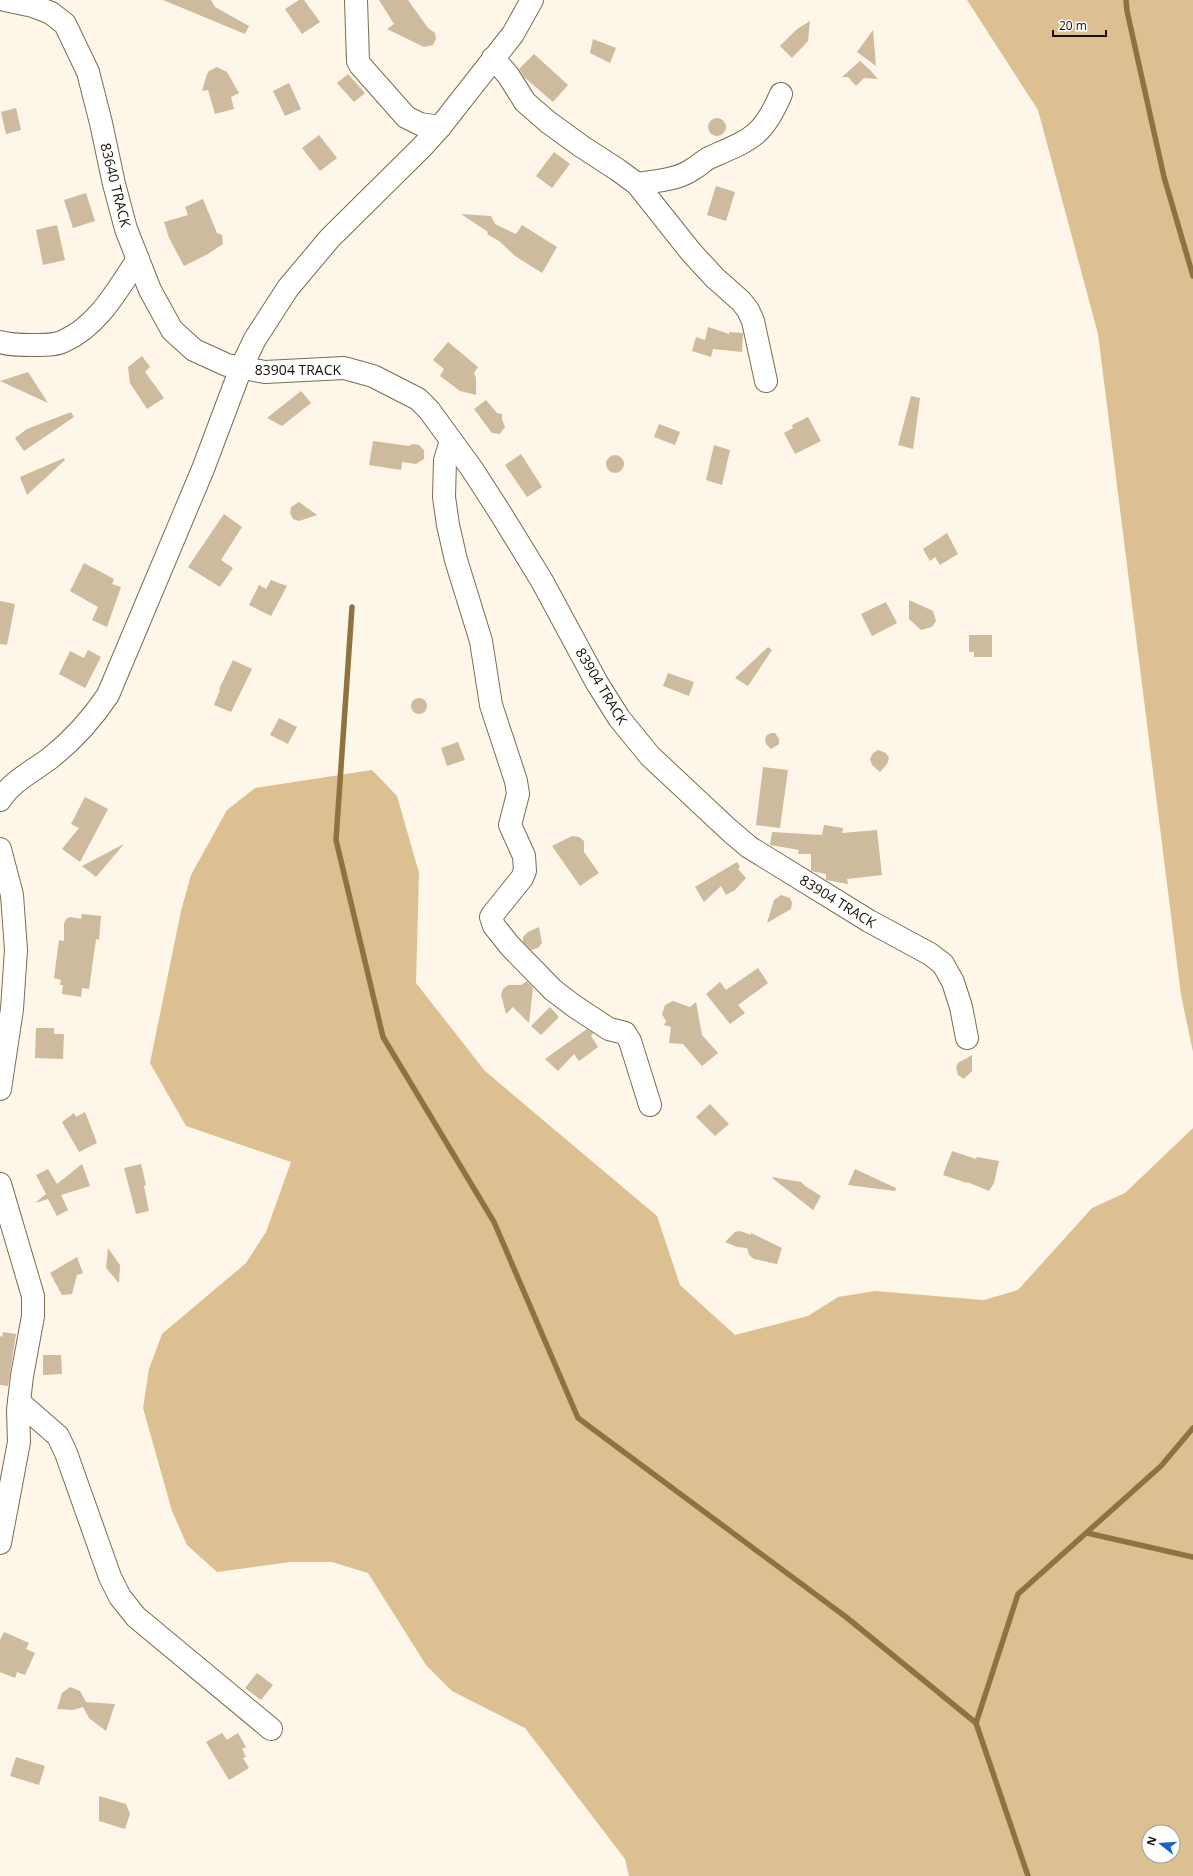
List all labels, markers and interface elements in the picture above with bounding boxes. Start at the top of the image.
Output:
scale bar [1053,12,1106,38]
text: 20 m [1059,17,1087,34]
street label: 83640 TRACK [96,141,136,230]
street label: 83904 TRACK [255,360,342,379]
street label: 83904 TRACK [572,644,633,728]
street label: 83904 TRACK [796,870,880,932]
north arrow [1141,1824,1181,1864]
text: N [1142,1834,1159,1847]

